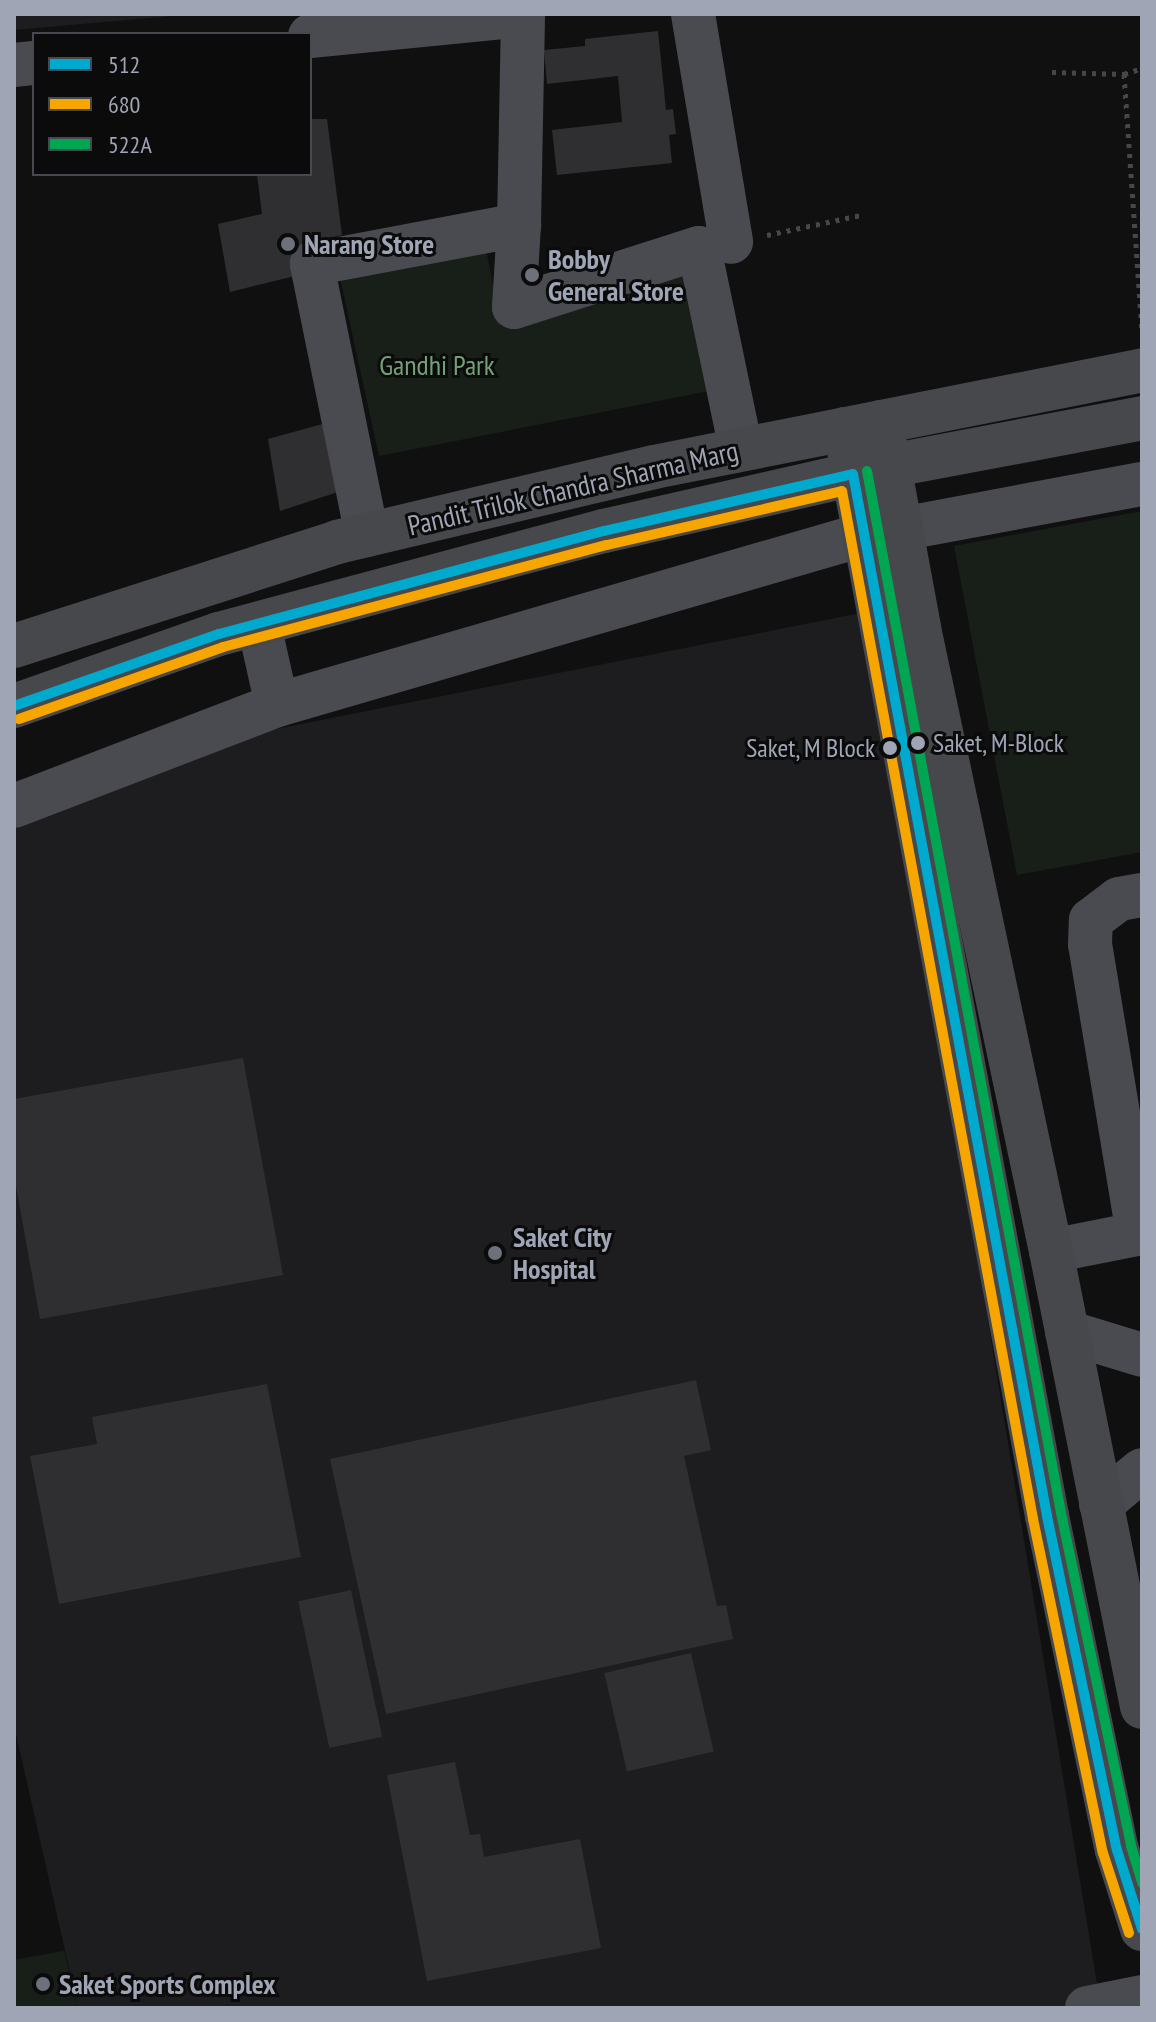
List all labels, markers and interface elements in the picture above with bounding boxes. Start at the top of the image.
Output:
legend [32,32,312,176]
text: 512 [108,49,140,80]
text: 680 [108,89,140,120]
text: 522A [108,129,152,160]
place label: Narang Store [304,227,434,261]
marker: Narang Store [279,235,297,253]
place label: Bobby General Store [548,242,684,308]
marker: Bobby General Store [523,266,541,284]
park label: Gandhi Park [379,348,495,382]
street label: Pandit Trilok Chandra Sharma Marg [404,433,742,543]
place label: Saket, M-Block [933,727,1066,759]
place label: Saket, M Block [744,732,875,764]
marker: Saket, M-Block [910,735,926,751]
marker: Saket, M Block [882,740,898,756]
place label: Saket City Hospital [513,1220,612,1286]
marker: Saket City Hospital [484,1242,506,1264]
place label: Saket Sports Complex [59,1967,276,2001]
marker: Saket Sports Complex [34,1975,52,1993]

